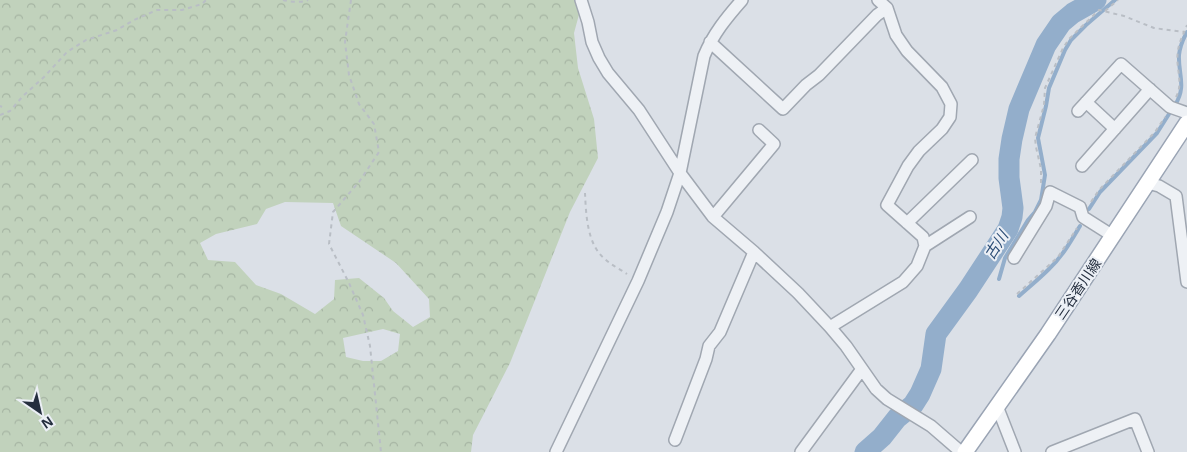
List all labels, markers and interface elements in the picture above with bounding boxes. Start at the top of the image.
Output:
water label: 古川 [981,226,1012,262]
street label: 三谷香川線 [1052,256,1104,322]
north arrow [15,387,65,437]
text: N [39,413,56,432]

